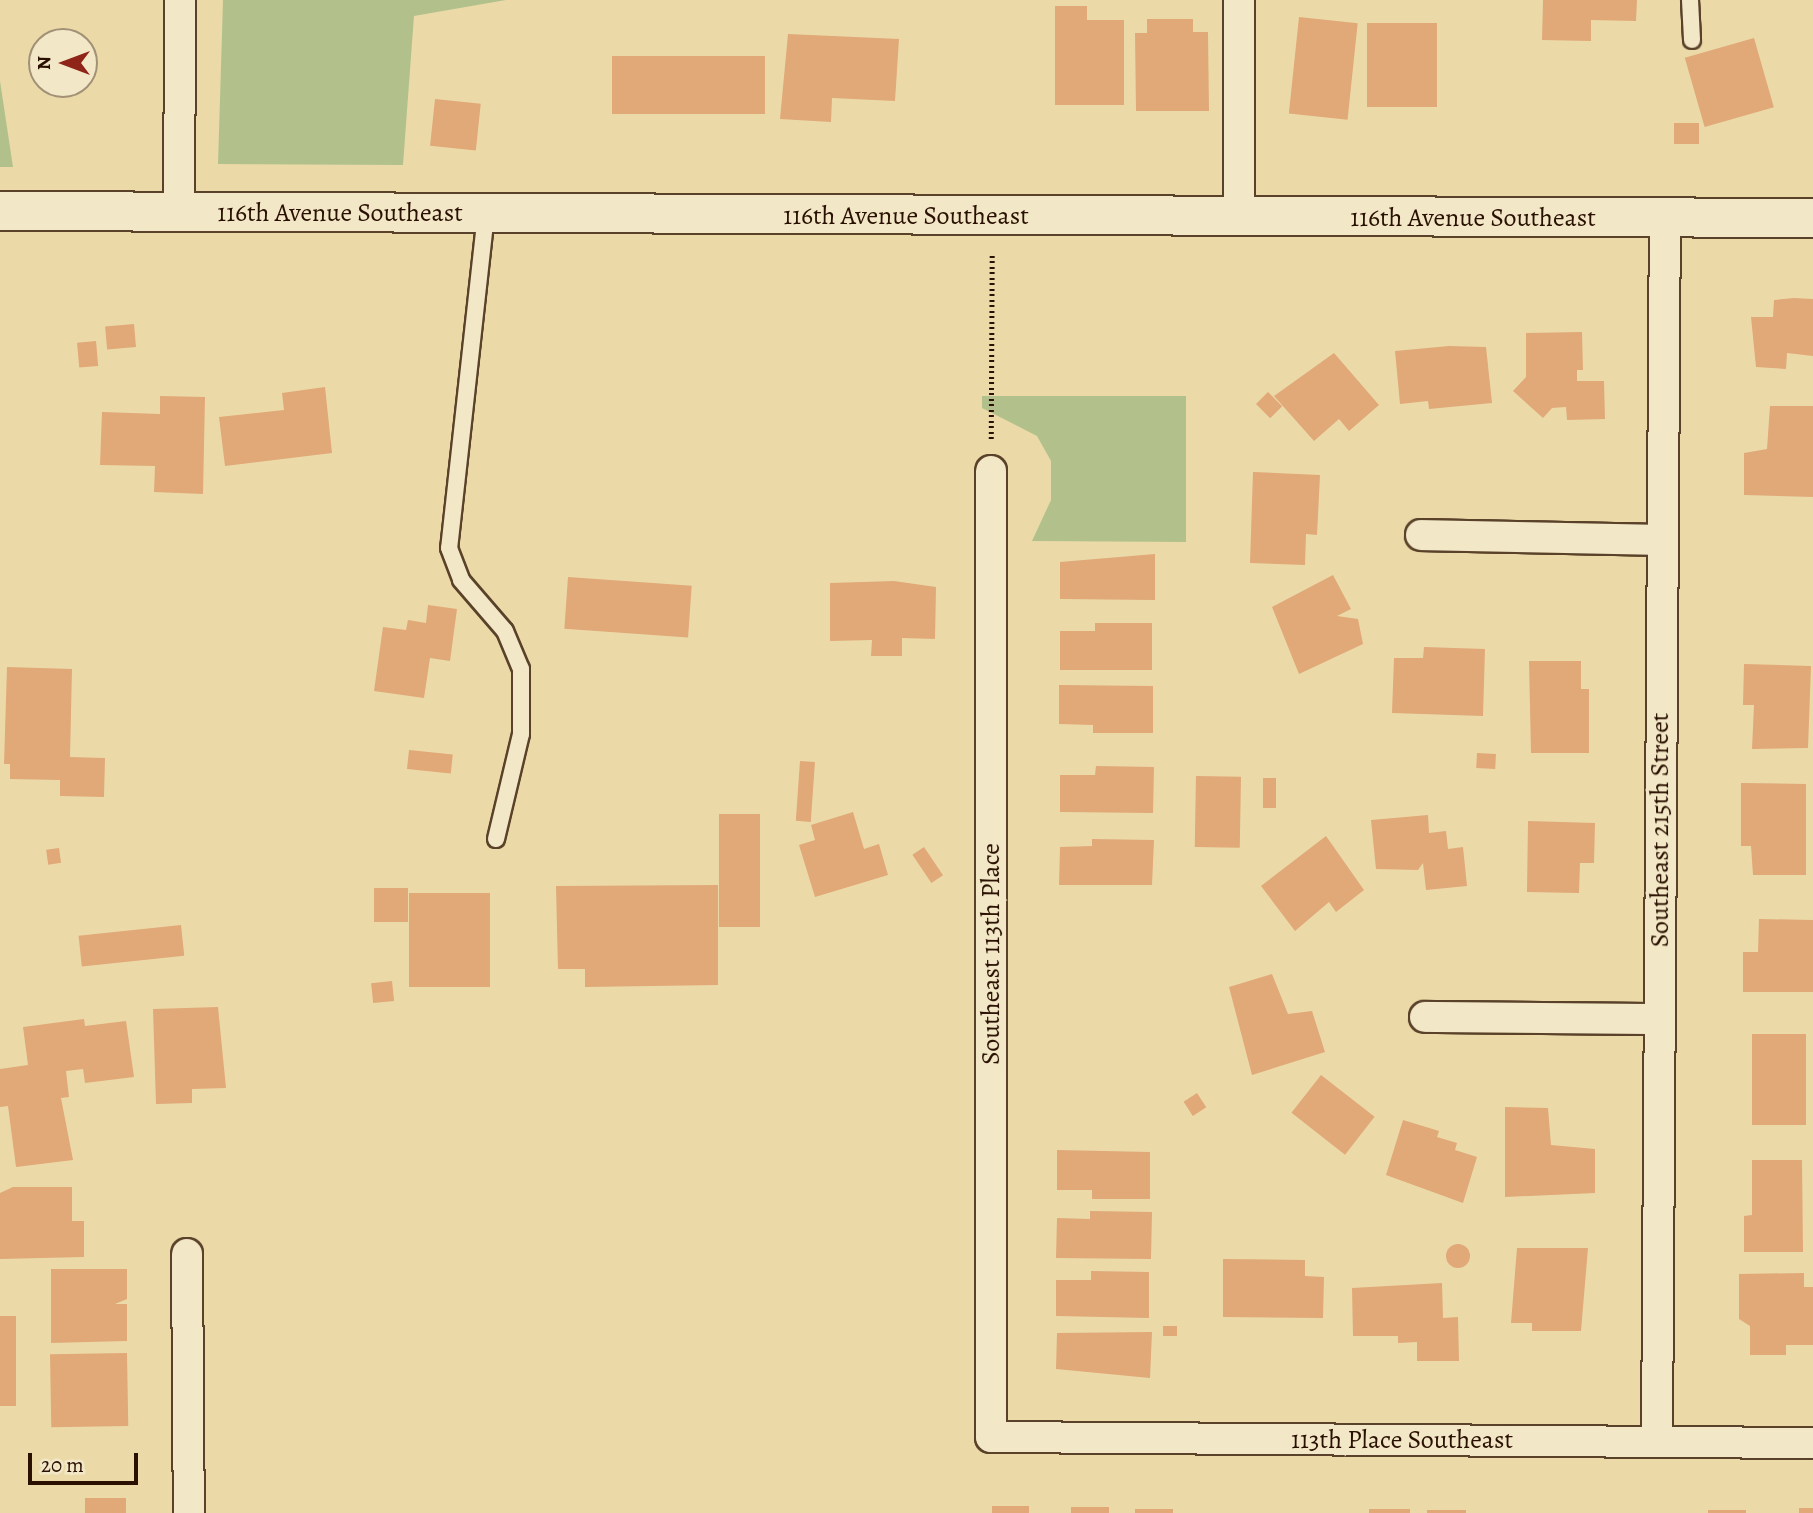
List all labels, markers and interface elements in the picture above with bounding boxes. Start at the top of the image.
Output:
north arrow [28,28,98,98]
text: N [31,56,57,70]
street label: 116th Avenue Southeast [217,197,463,229]
street label: 116th Avenue Southeast [783,200,1029,232]
street label: 116th Avenue Southeast [1350,202,1596,234]
street label: Southeast 215th Street [1644,713,1676,947]
street label: Southeast 113th Place [975,843,1007,1065]
street label: 113th Place Southeast [1291,1424,1513,1456]
scale bar [32,1440,142,1484]
text: 20 m [41,1451,84,1479]

